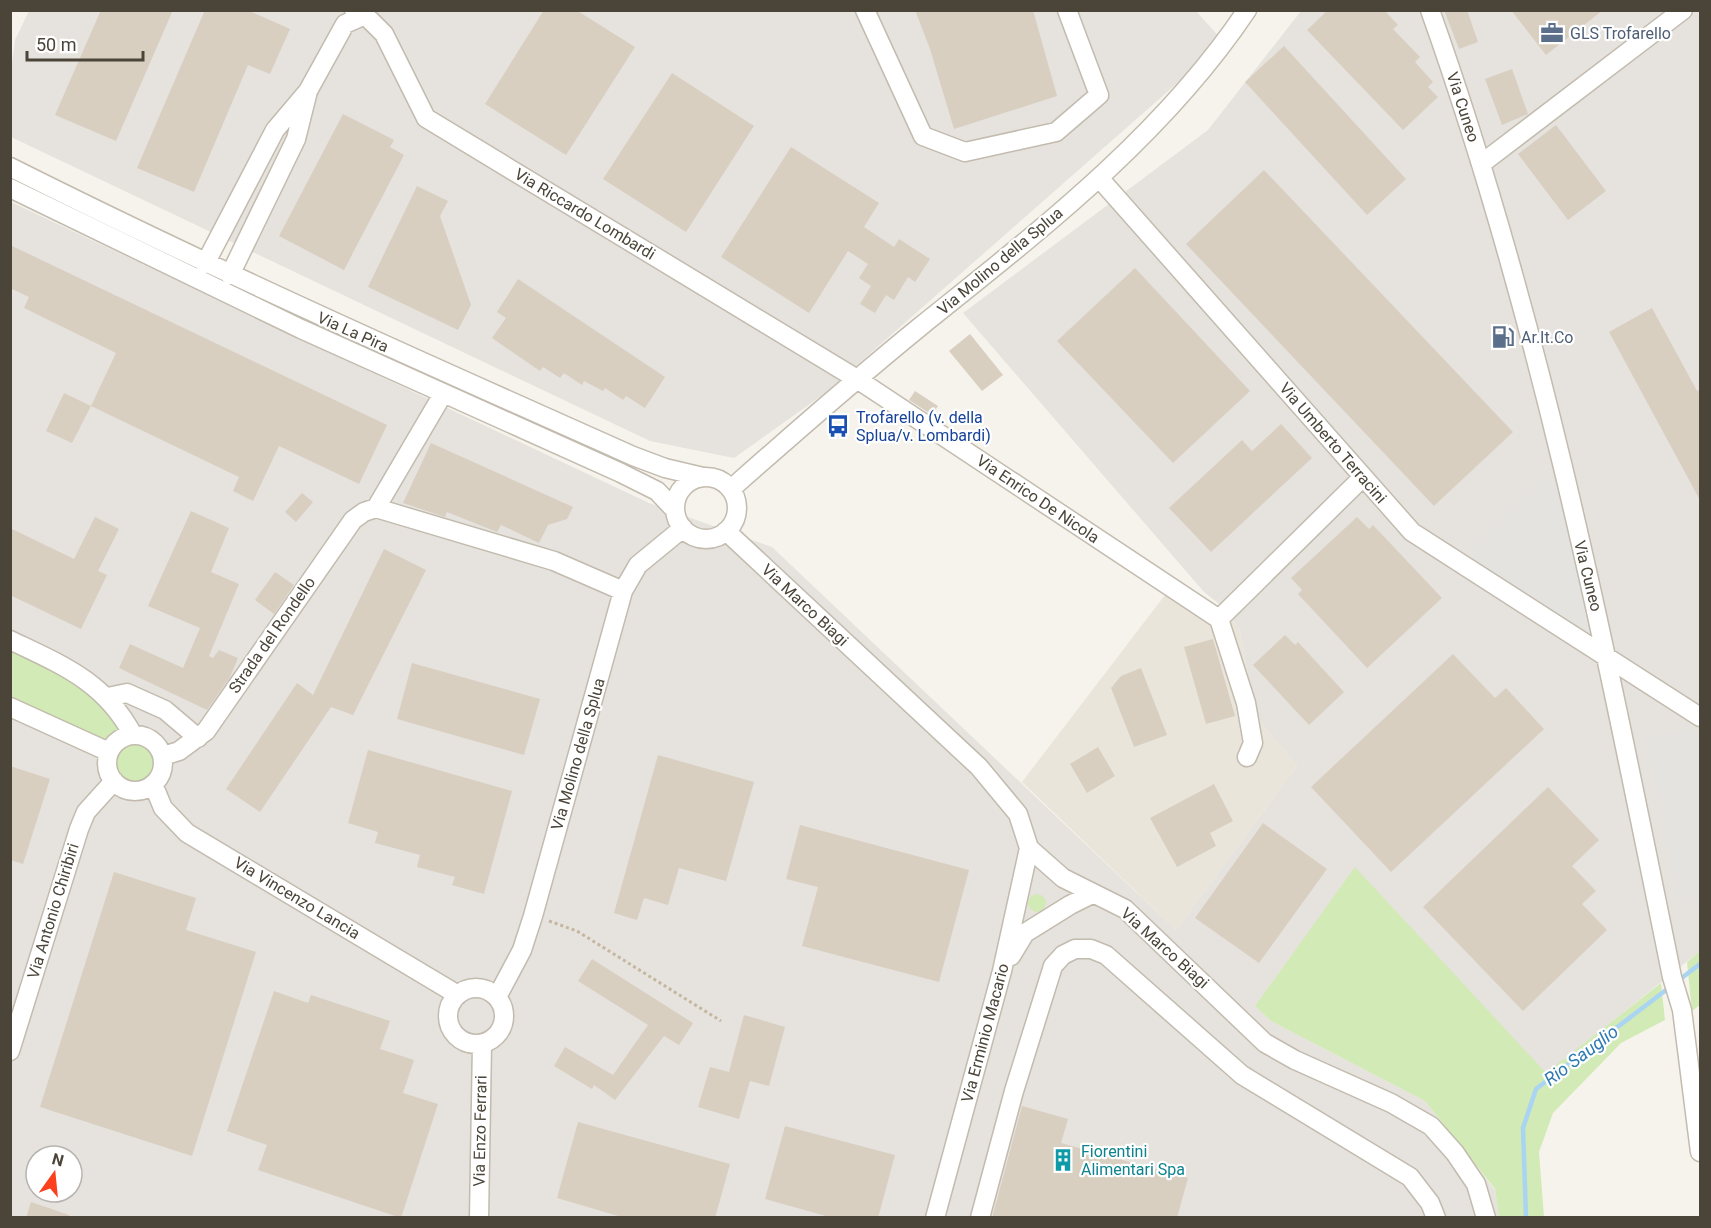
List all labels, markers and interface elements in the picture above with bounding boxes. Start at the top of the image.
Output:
office icon: GLS Trofarello [1539,20,1565,46]
scale bar [27,24,142,62]
place label: GLS Trofarello [1570,24,1671,43]
text: 50 m [36,34,76,55]
street label: Via Cuneo [1443,70,1483,144]
street label: Via Riccardo Lombardi [511,164,659,264]
street label: Via Molino della Splua [934,203,1066,319]
street label: Via La Pira [314,308,392,356]
fuel station icon: Ar.It.Co [1490,324,1516,350]
place label: Ar.It.Co [1521,328,1573,347]
street label: Via Umberto Terracini [1275,379,1391,507]
place label: Trofarello (v. della Splua/v. Lombardi) [856,408,991,445]
bus stop icon: Trofarello (v. della Splua/v. Lombardi) [825,413,851,439]
street label: Via Enrico De Nicola [973,451,1103,547]
street label: Via Cuneo [1570,539,1606,613]
street label: Via Marco Biagi [758,560,852,650]
street label: Strada del Rondello [225,573,319,697]
street label: Via Molino della Splua [547,676,609,832]
street label: Via Antonio Chiribiri [23,841,83,981]
street label: Via Vincenzo Lancia [231,853,363,943]
street label: Via Marco Biagi [1117,904,1213,992]
street label: Via Erminio Macario [957,961,1013,1105]
water label: Rio Sauglio [1540,1020,1622,1090]
street label: Via Enzo Ferrari [470,1075,490,1187]
place label: Fiorentini Alimentari Spa [1081,1142,1185,1179]
north arrow [24,1144,84,1204]
building icon: Fiorentini Alimentari Spa [1050,1147,1076,1173]
text: N [50,1149,66,1171]

